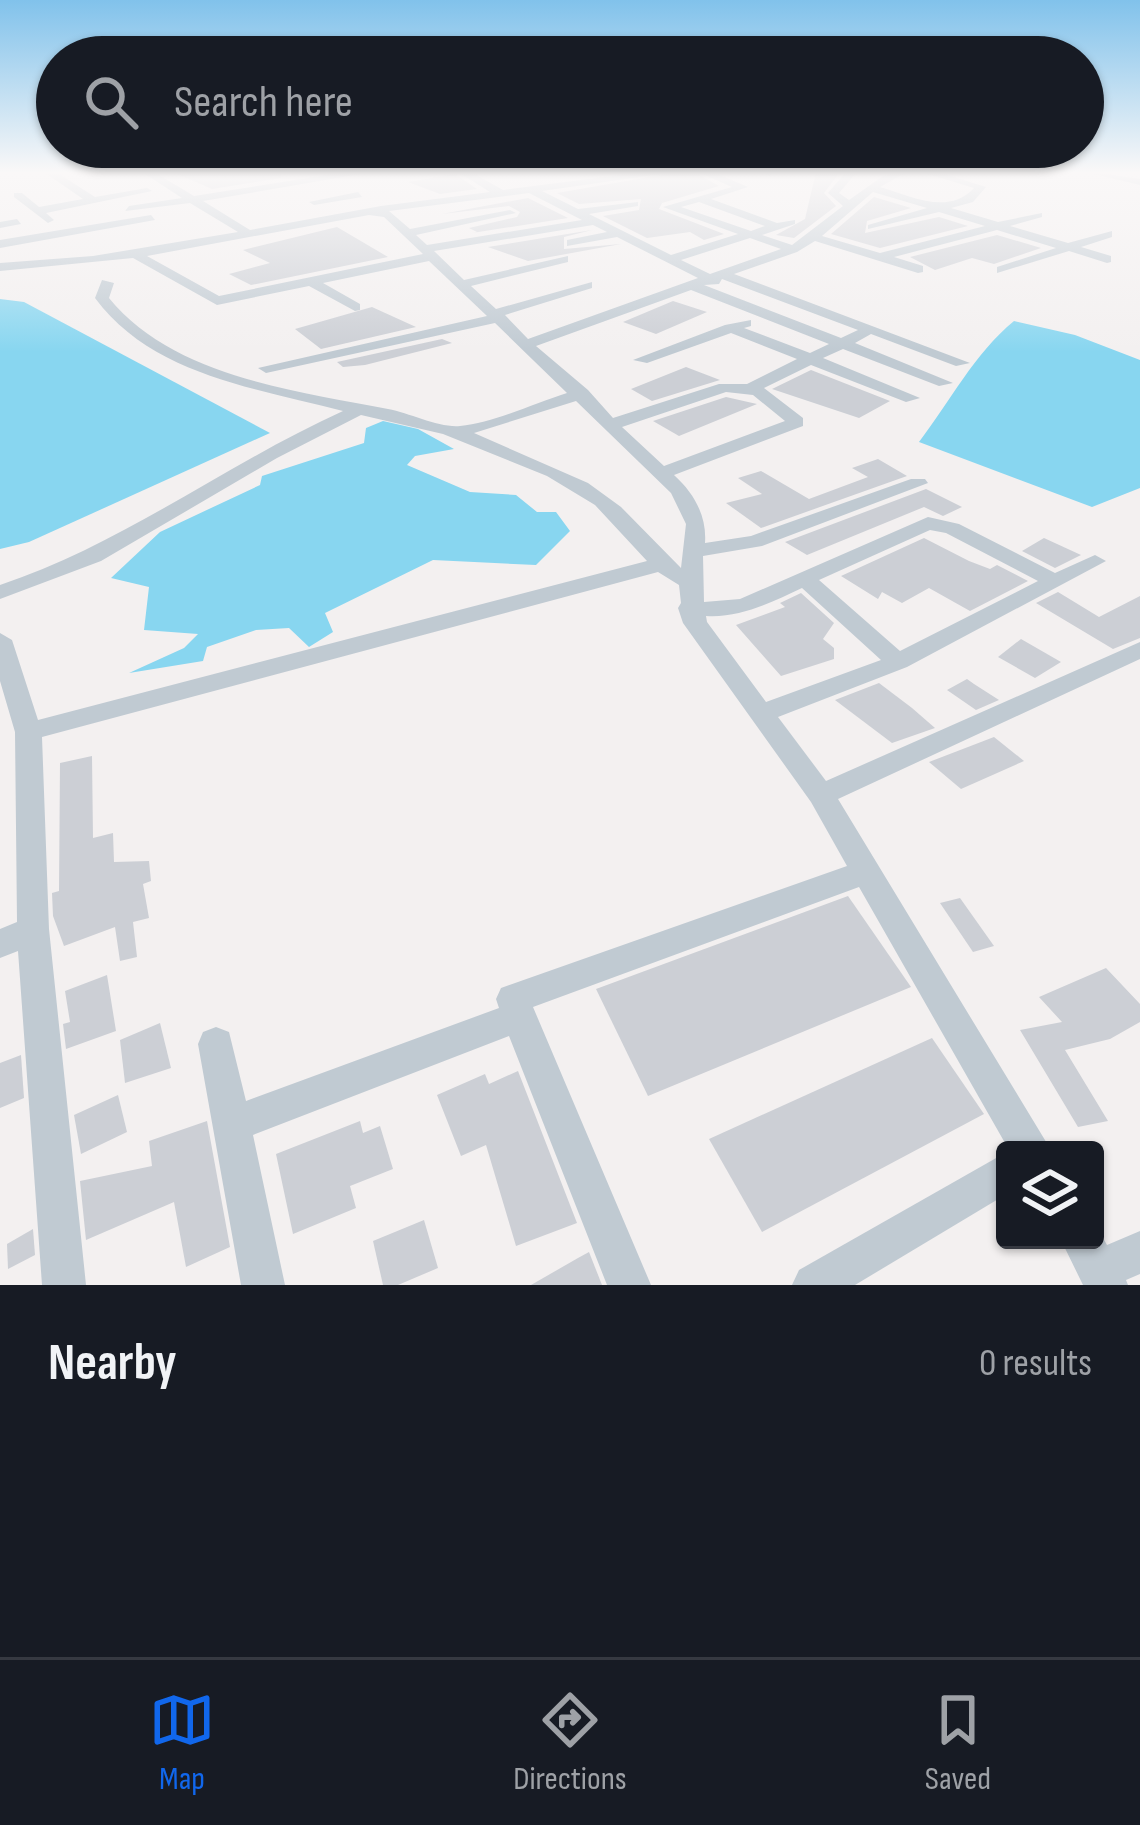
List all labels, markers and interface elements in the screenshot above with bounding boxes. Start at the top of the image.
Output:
search box [36,36,1104,168]
icon: search [78,69,144,135]
text: Search here [174,75,353,130]
map controls [996,1141,1104,1249]
button: layers [996,1141,1104,1249]
text: Nearby [48,1333,177,1394]
text: 0 results [979,1340,1092,1387]
tab: Map [149,1687,215,1799]
tab: Directions [513,1687,627,1799]
tab: Saved [925,1687,991,1799]

